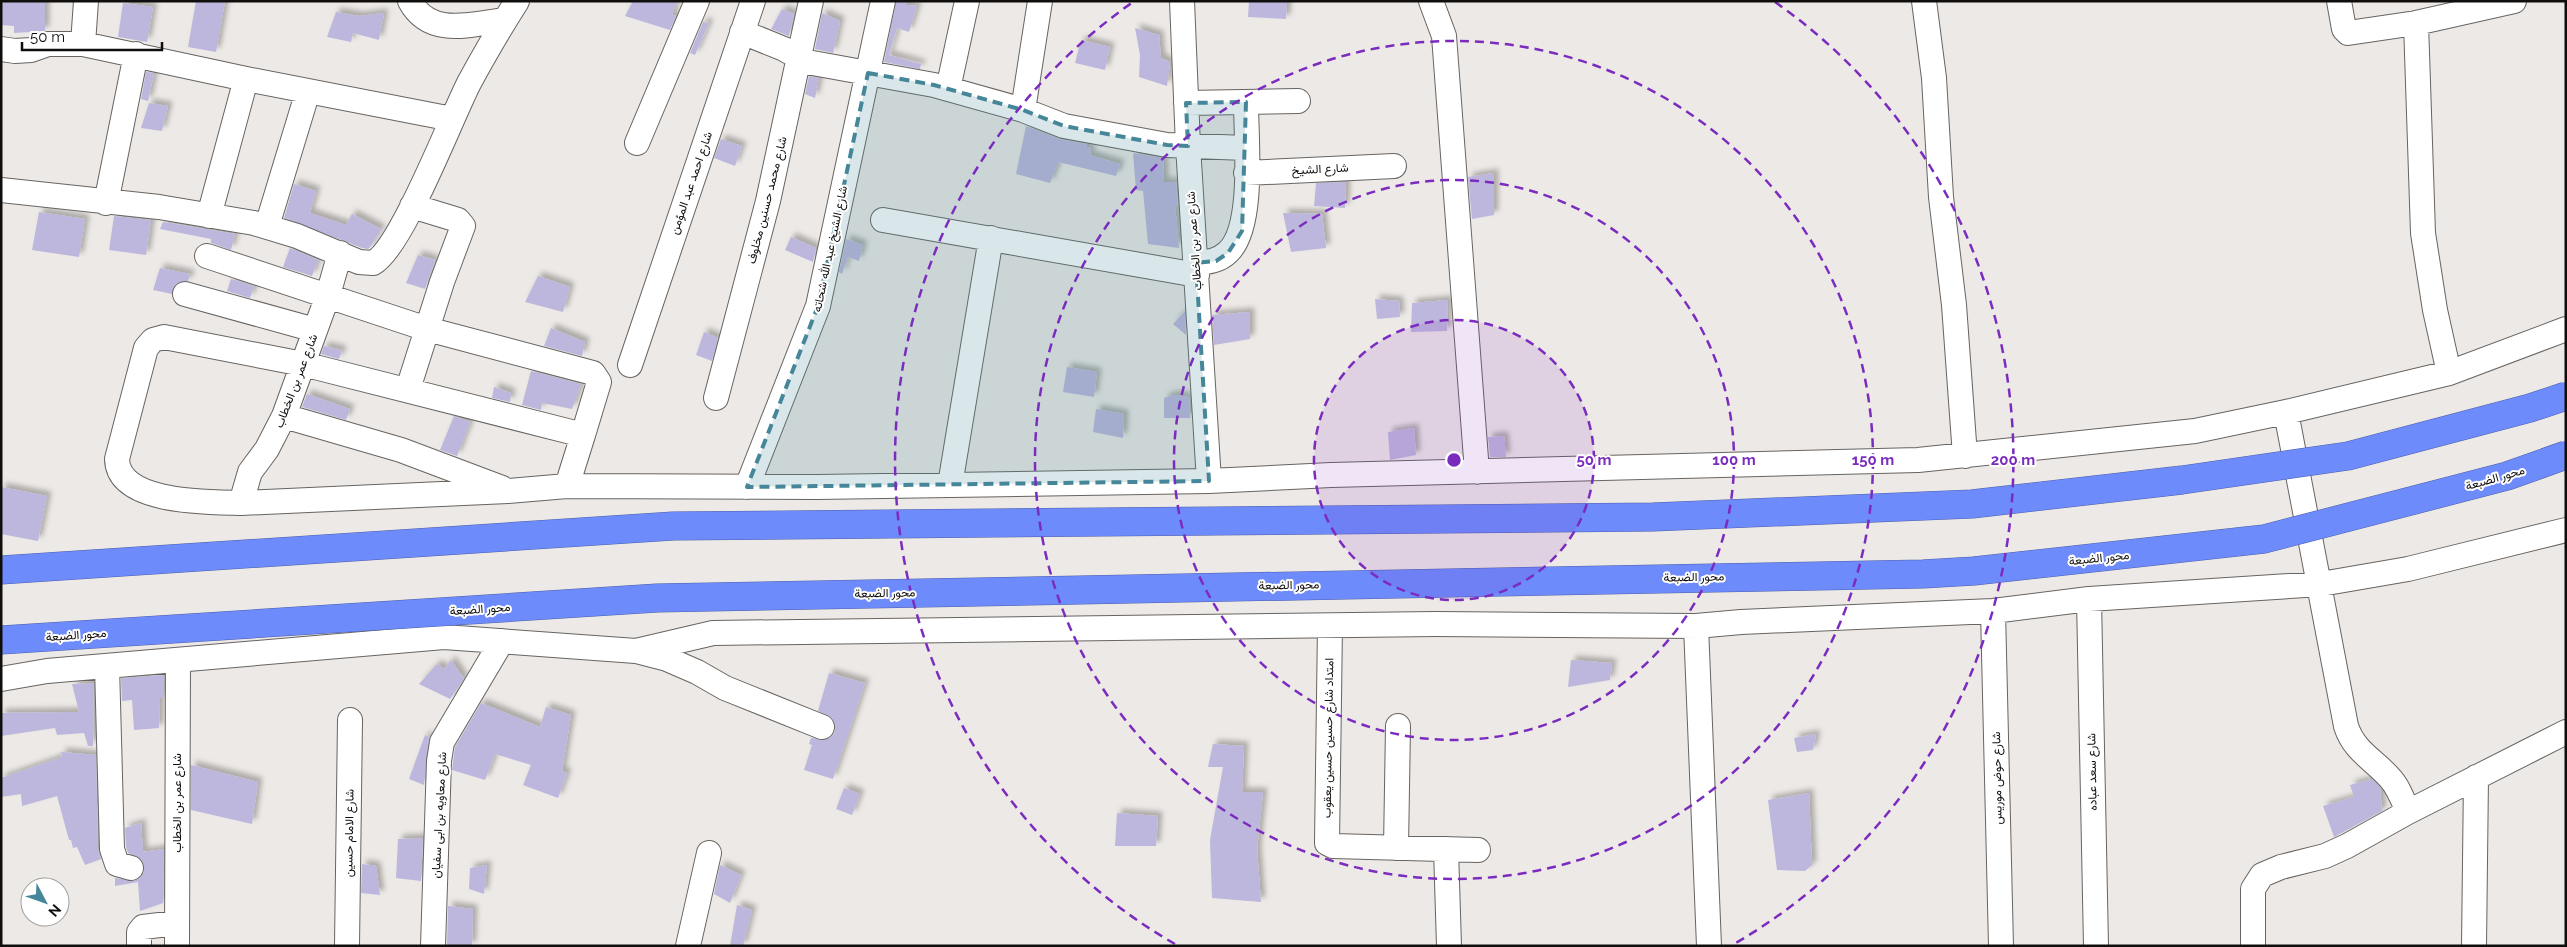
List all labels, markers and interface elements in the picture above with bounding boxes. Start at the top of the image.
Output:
scale bar [22,20,162,52]
text: 50 m [30,28,65,46]
street label: شارع احمد عبد المؤمن [667,130,717,237]
street label: شارع محمد حسنين مخلوف [744,135,792,266]
street label: شارع الشيخ [1291,161,1349,179]
street label: شارع الشيخ عبد الله شحاته [810,185,852,314]
street label: شارع عمر بن الخطاب [1184,191,1206,291]
street label: شارع عمر بن الخطاب [272,332,322,431]
centre of rings [1445,451,1463,469]
text: 50 m [1576,451,1612,469]
text: 100 m [1712,451,1756,469]
text: 150 m [1852,451,1894,469]
text: 200 m [1991,451,2035,469]
street label: محور الضبعة [2464,463,2526,494]
street label: محور الضبعة [2068,548,2130,569]
street label: محور الضبعة [1663,569,1725,586]
street label: محور الضبعة [1258,577,1320,594]
street label: محور الضبعة [854,585,916,602]
street label: محور الضبعة [449,600,511,619]
street label: محور الضبعة [45,626,107,645]
street label: امتداد شارع حسين حسين يعقوب [1320,658,1338,818]
street label: شارع حوض موريس [1989,731,2007,825]
street label: شارع سعد عباده [2084,733,2102,811]
street label: شارع معاويه بن ابى سفيان [429,751,451,879]
street label: شارع عمر بن الخطاب [170,753,186,853]
street label: شارع الامام حسين [341,789,359,877]
north arrow [20,877,70,927]
text: N [45,901,64,920]

